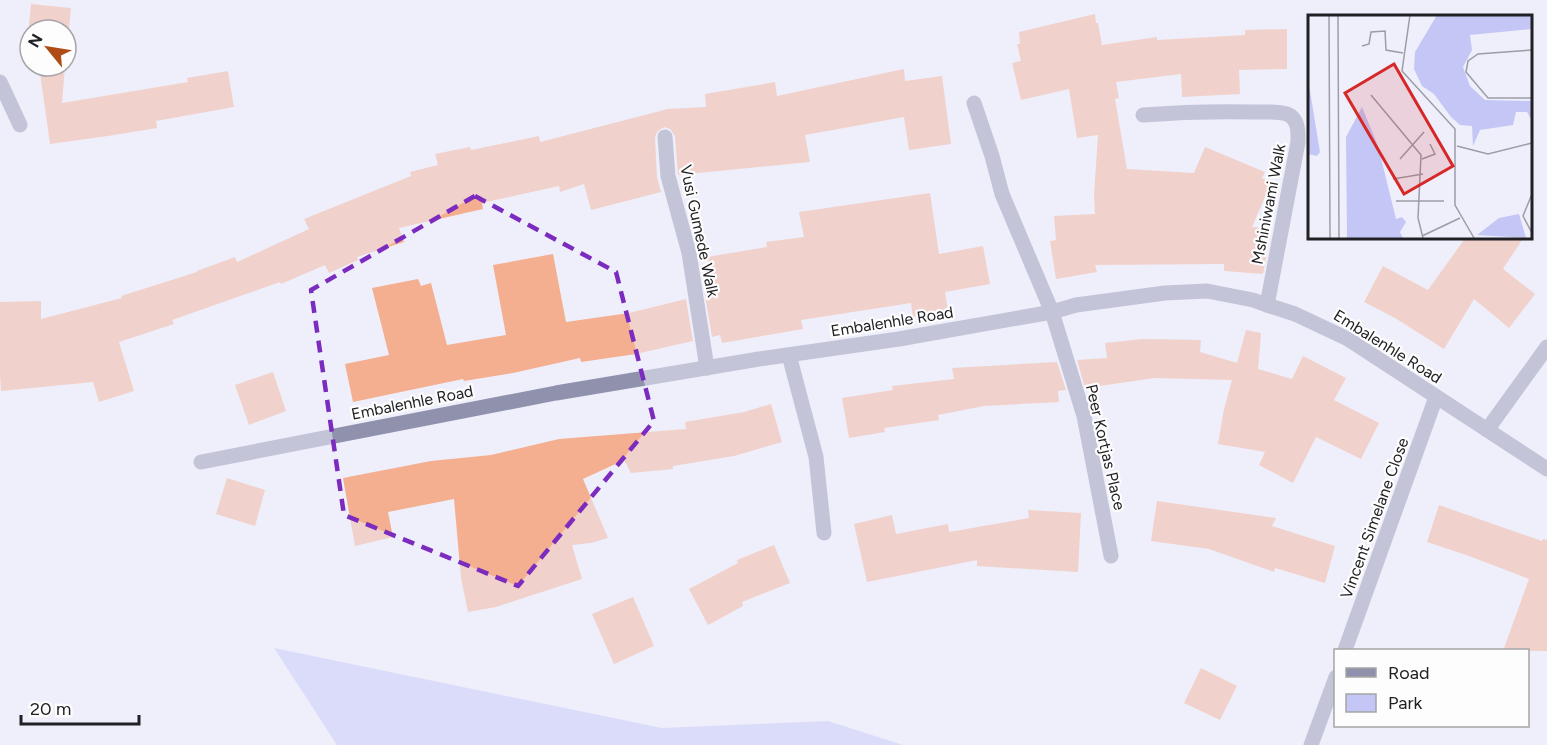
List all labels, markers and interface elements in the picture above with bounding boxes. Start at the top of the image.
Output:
inset map [1308,15,1532,238]
north arrow [18,18,78,78]
text: N [24,31,47,51]
street label: Mshiniwami Walk [1248,142,1290,266]
street label: Vusi Gumede Walk [676,163,723,299]
street label: Embalenhle Road [829,302,955,341]
street label: Embalenhle Road [1330,306,1445,387]
street label: Embalenhle Road [350,381,475,424]
street label: Peer Kortjas Place [1082,382,1129,512]
street label: Vincent Simelane Close [1337,435,1413,601]
legend [1334,649,1529,727]
text: Road [1388,662,1429,684]
scale bar [21,688,140,726]
text: Park [1388,692,1423,714]
text: 20 m [30,698,71,720]

